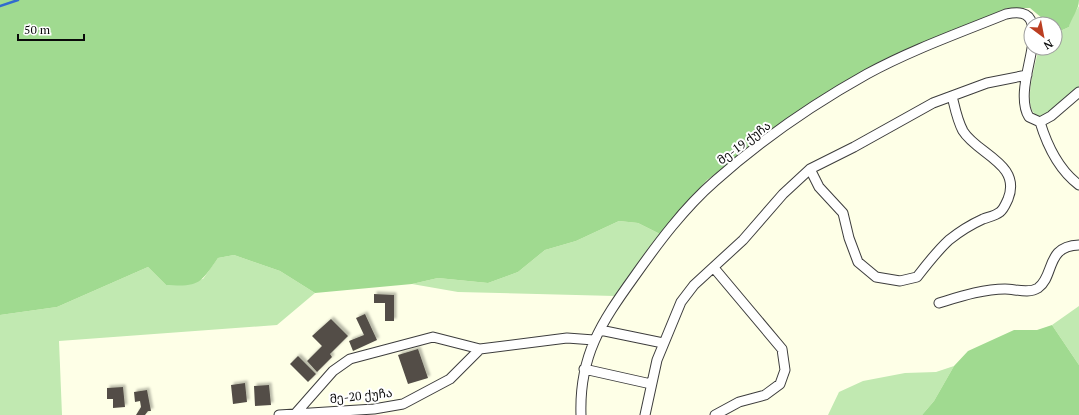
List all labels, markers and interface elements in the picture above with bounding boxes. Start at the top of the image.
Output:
scale bar [18,16,84,42]
north arrow [1023,16,1063,56]
text: 50 m [24,22,51,37]
text: N [1040,36,1056,53]
street label: მე-19 ქუჩა [714,118,773,168]
street label: მე-20 ქუჩა [329,385,393,406]

